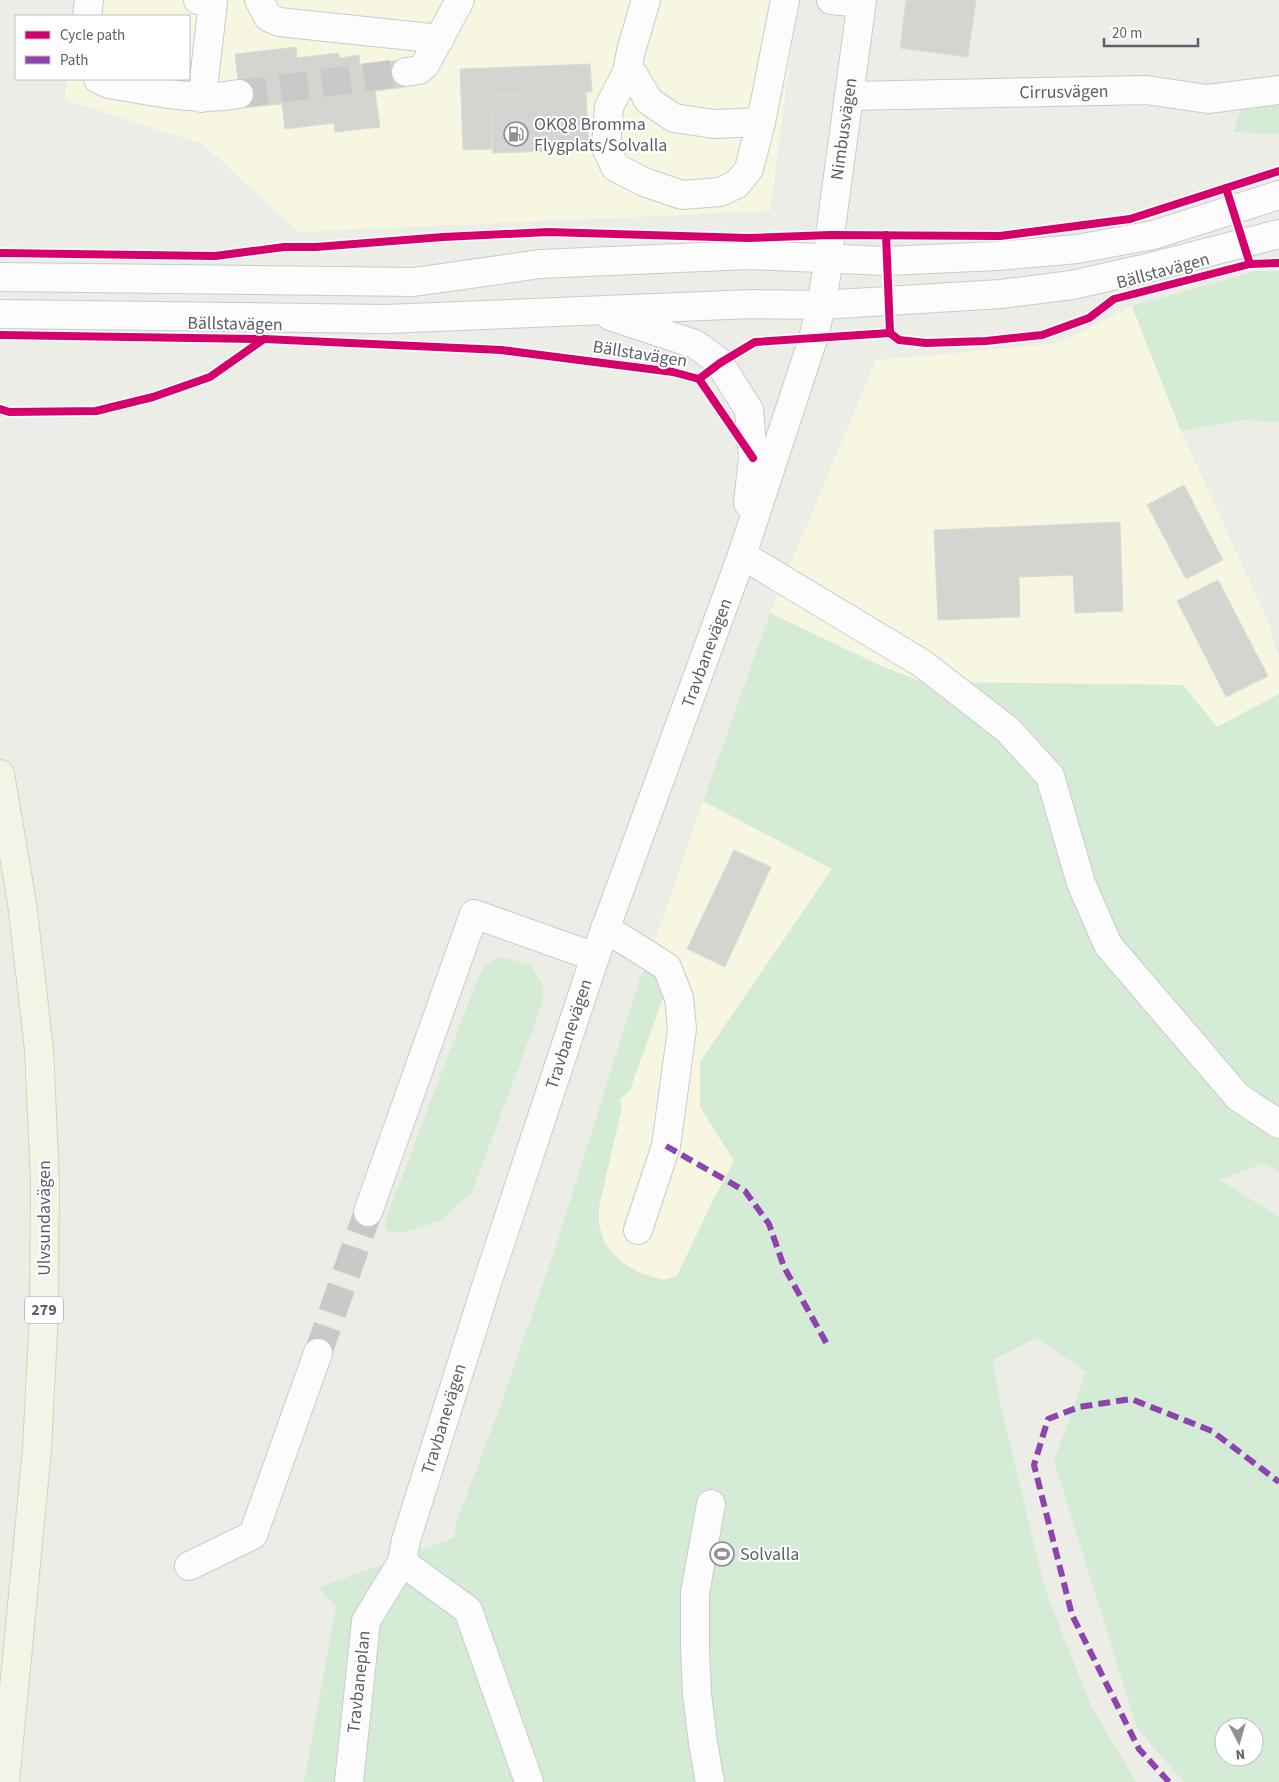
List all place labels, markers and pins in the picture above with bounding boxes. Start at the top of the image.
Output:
place label: OKQ8 Bromma Flygplats/Solvalla [534,112,667,158]
fuel station icon: OKQ8 Bromma Flygplats/Solvalla [503,121,529,147]
sports icon: Solvalla [709,1541,735,1567]
place label: Solvalla [740,1542,799,1567]

